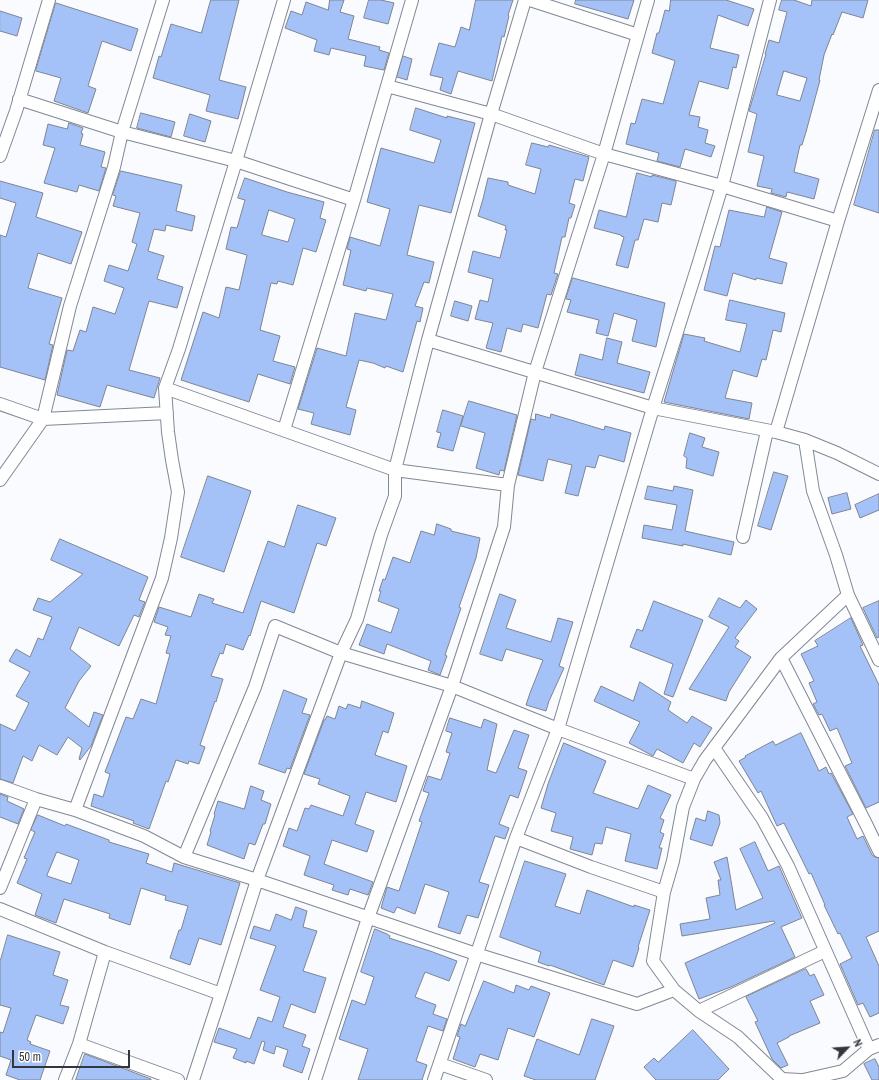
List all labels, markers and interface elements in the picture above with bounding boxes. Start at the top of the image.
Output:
north arrow [827,1028,867,1068]
text: N [850,1037,866,1049]
scale bar [14,1042,132,1068]
text: 50 m [19,1049,41,1065]

